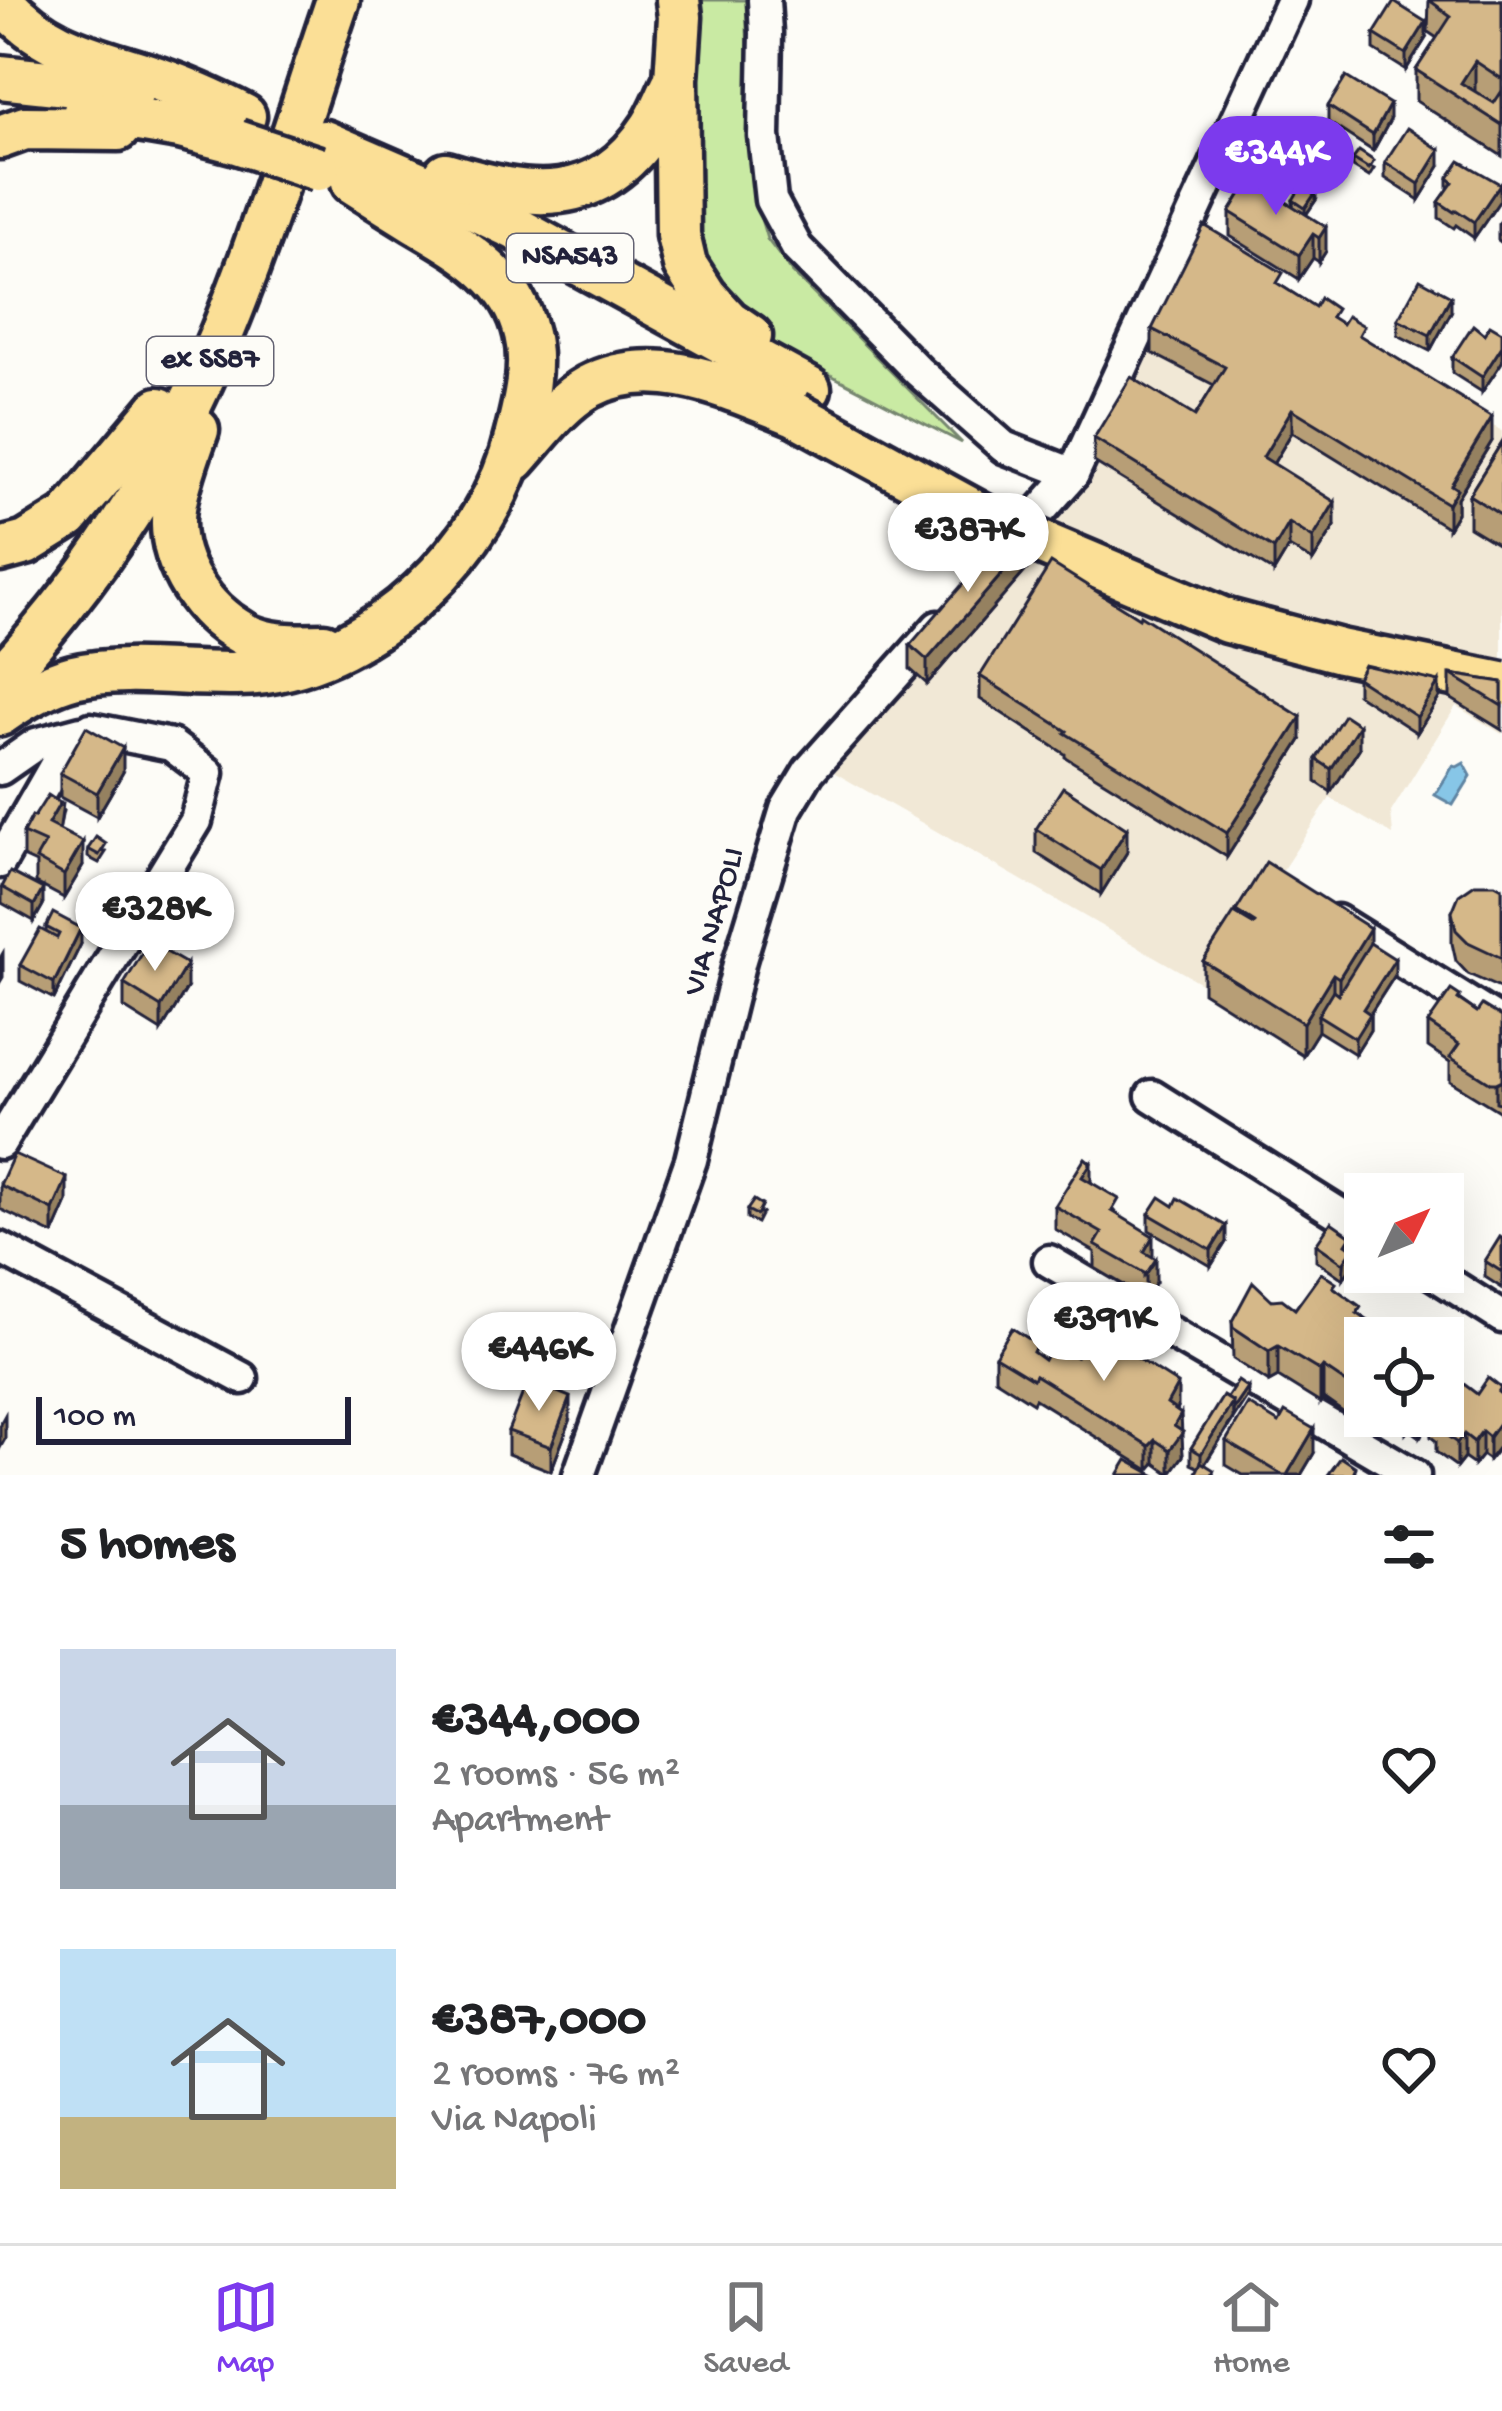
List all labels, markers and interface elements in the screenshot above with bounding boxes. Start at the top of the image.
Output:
pin: €344K [1192,116,1360,218]
text: €344K [1225,132,1327,178]
road number: NSA543 [507,234,633,282]
road number: ex SS87 [147,337,273,385]
pin: €387K [884,493,1052,595]
text: €387K [915,509,1021,555]
street label: VIA NAPOLI [676,843,755,1002]
pin: €328K [71,872,239,974]
text: €328K [102,888,208,934]
north arrow [1344,1173,1464,1293]
map controls [1344,1173,1464,1437]
pin: €391K [1020,1282,1188,1384]
text: €391K [1054,1298,1154,1344]
pin: €446K [455,1312,623,1414]
button: locate [1344,1317,1464,1437]
text: €446K [488,1328,590,1374]
scale bar [36,1391,351,1444]
text: 100 m [54,1399,136,1437]
icon: filters [1376,1514,1442,1580]
text: 5 homes [60,1517,234,1577]
text: €344,000 [432,1693,640,1753]
icon: home [156,1697,300,1841]
icon: heart [1376,1736,1442,1802]
text: 2 rooms · 56 m² [432,1753,680,1799]
text: Apartment [432,1799,608,1845]
text: €387,000 [432,1993,646,2053]
icon: home [156,1997,300,2141]
icon: heart [1376,2036,1442,2102]
text: 2 rooms · 76 m² [432,2053,680,2099]
text: Via Napoli [432,2099,597,2145]
tab: Map [213,2274,279,2384]
tab: Saved [704,2274,788,2384]
tab: Home [1213,2274,1289,2384]

